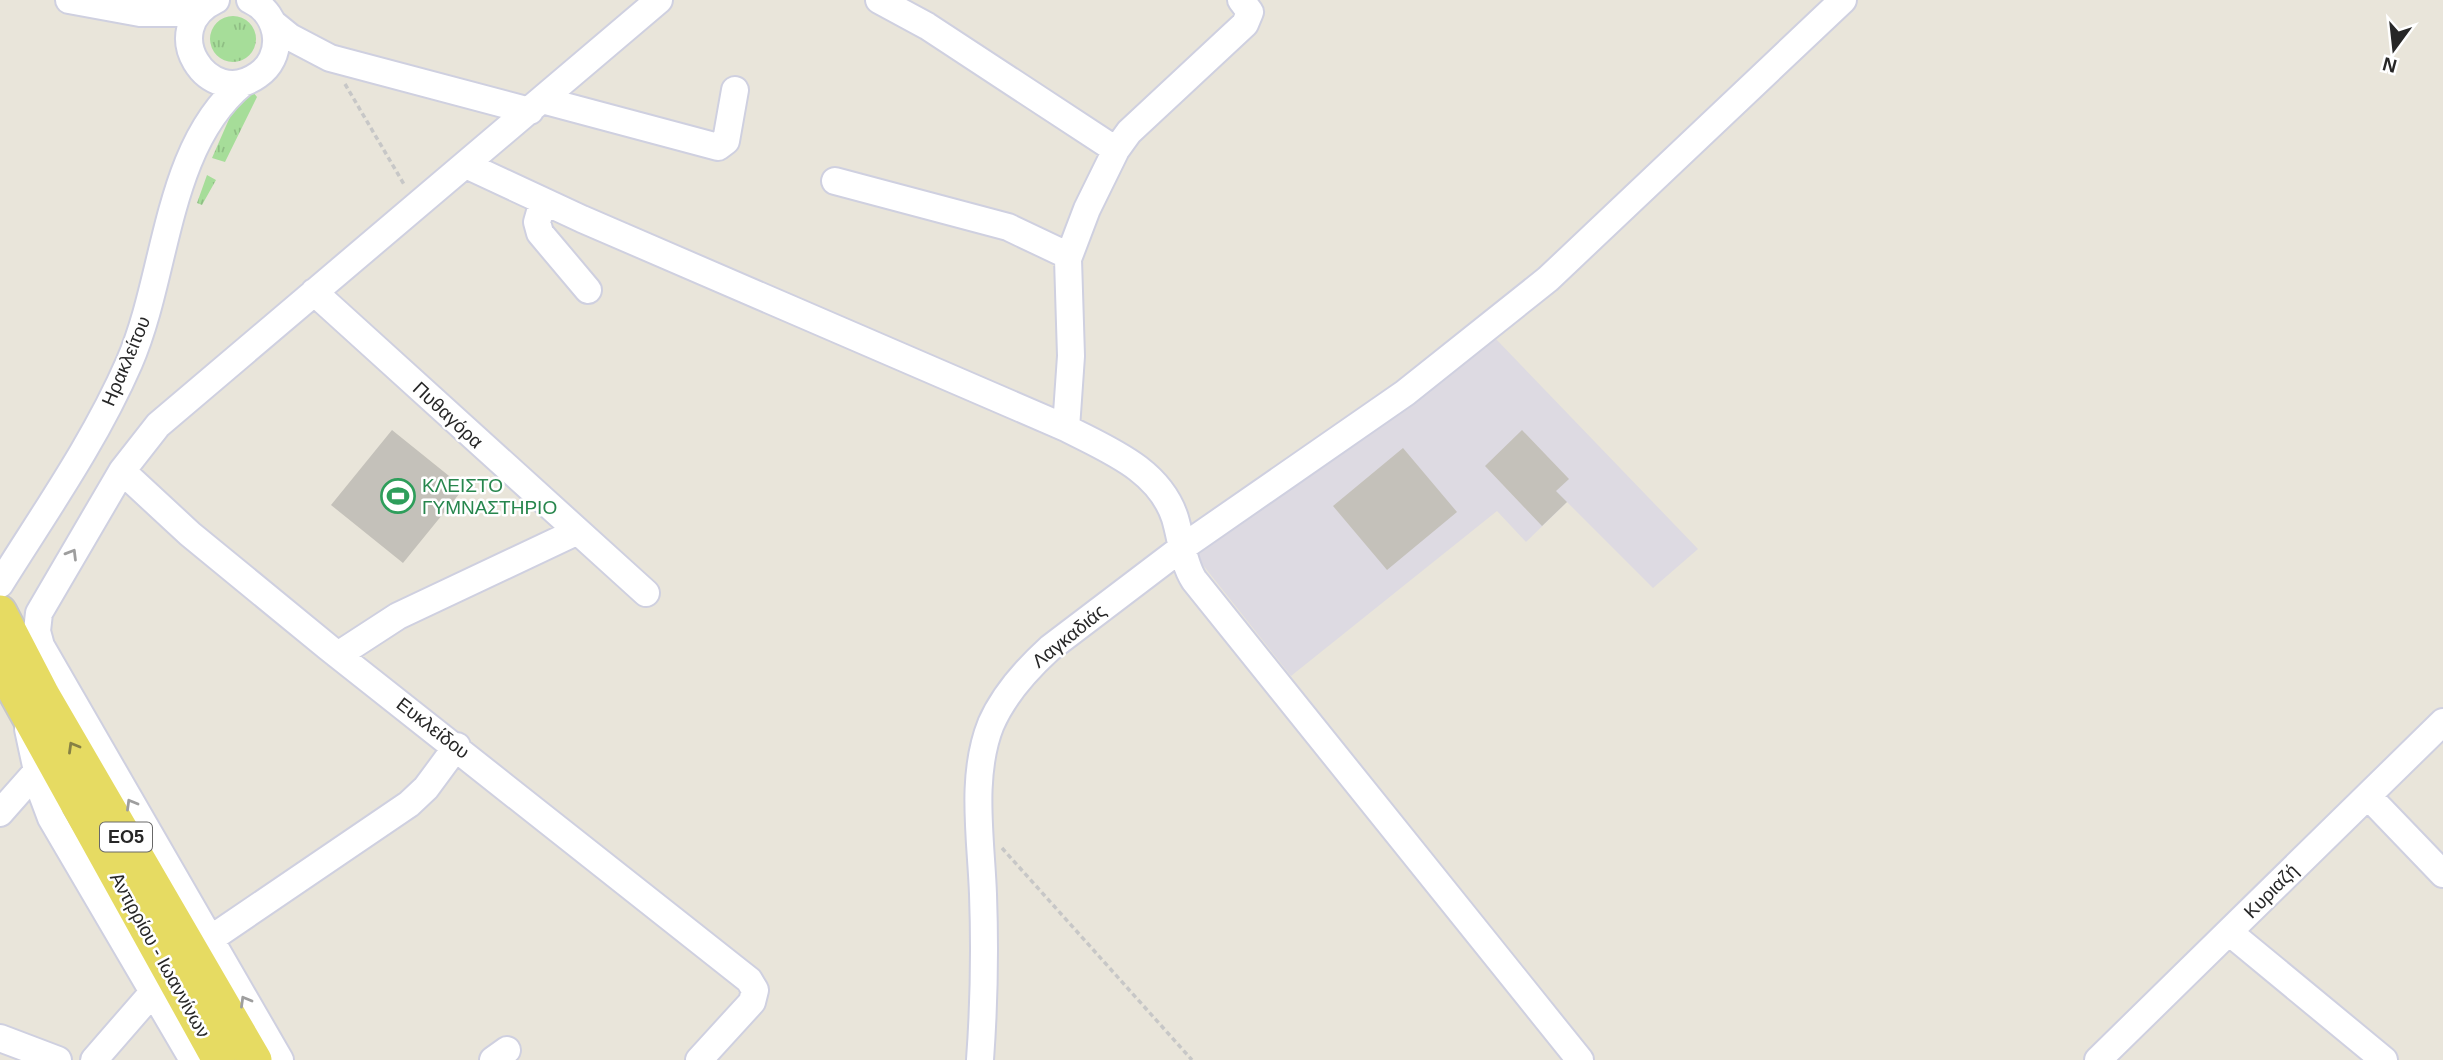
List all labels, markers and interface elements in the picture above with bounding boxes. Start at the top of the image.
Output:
north arrow [2359,14,2429,84]
text: N [2380,53,2399,77]
street label: Ηρακλείτου [98,313,154,409]
street label: Πυθαγόρα [409,377,487,453]
place label: ΚΛΕΙΣΤΟ ΓΥΜΝΑΣΤΗΡΙΟ [422,475,557,518]
sports icon: ΚΛΕΙΣΤΟ ΓΥΜΝΑΣΤΗΡΙΟ [379,477,417,515]
one-way arrow [64,548,77,561]
street label: Λαγκαδιάς [1028,600,1110,672]
street label: Ευκλείδου [393,693,473,763]
one-way arrow [68,741,81,754]
one-way arrow [126,799,139,811]
road number: ΕΟ5 [100,822,152,852]
street label: Κυριαζή [2240,860,2302,922]
street label: Αντιρρίου - Ιωαννίνων [106,869,214,1041]
one-way arrow [240,996,253,1009]

